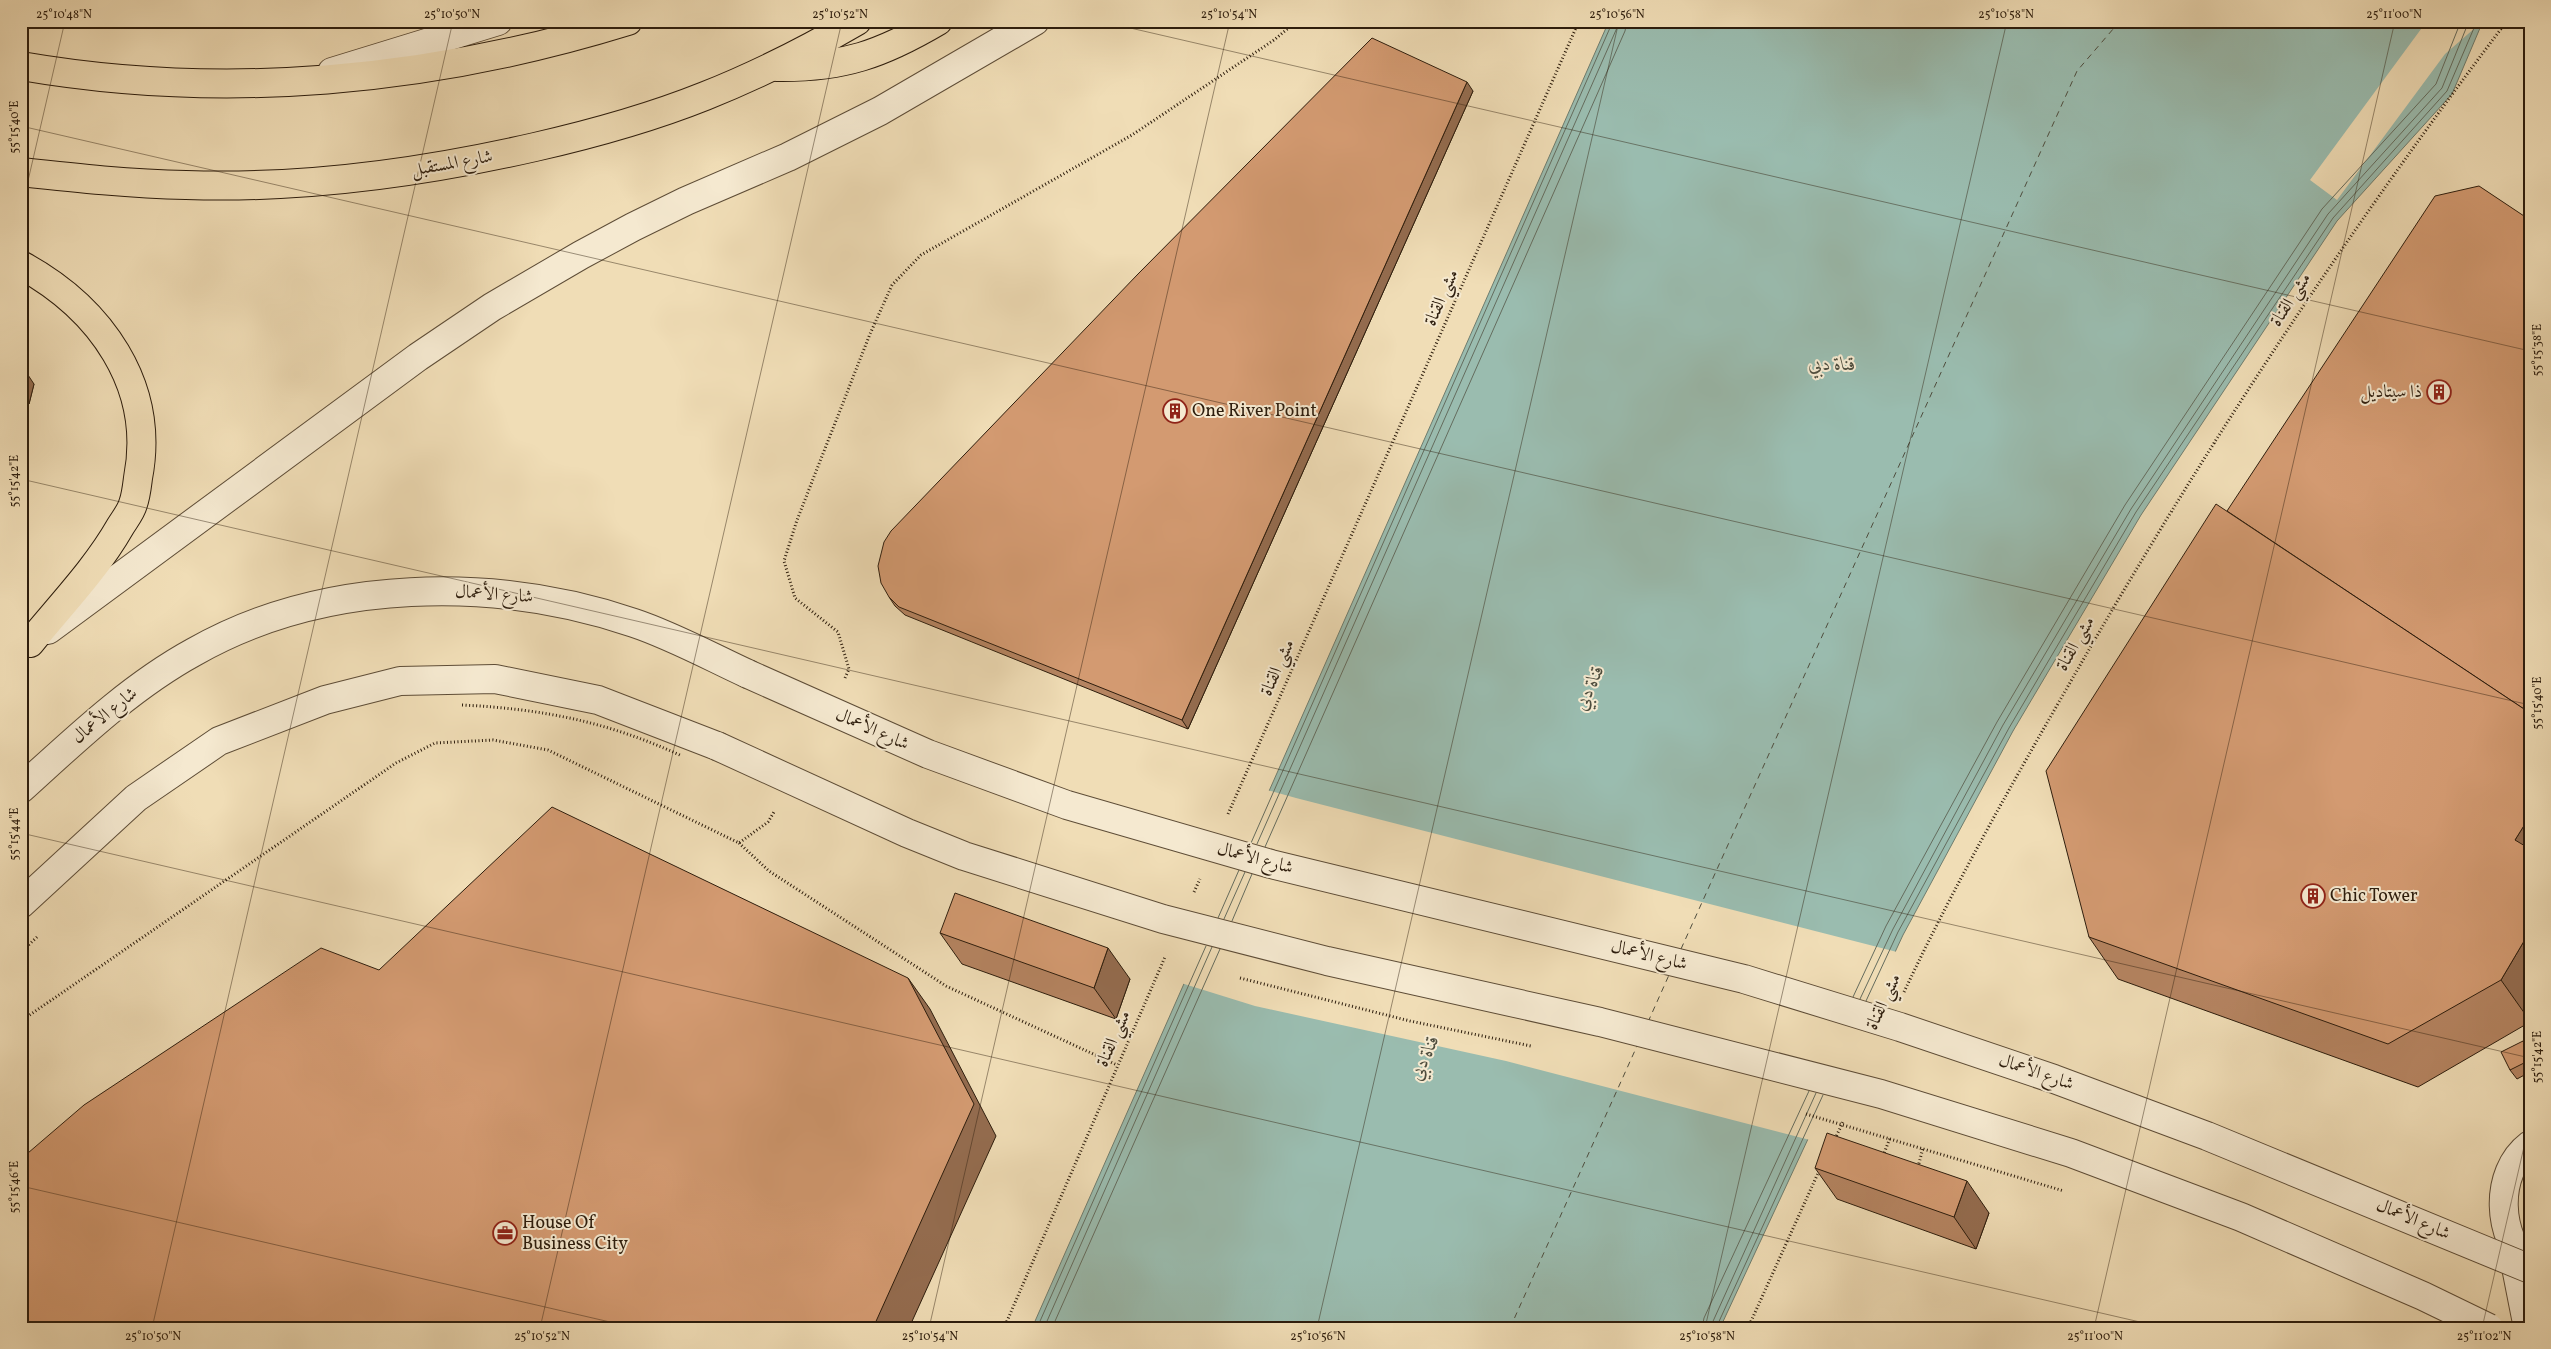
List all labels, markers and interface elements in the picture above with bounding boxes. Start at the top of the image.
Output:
text: 25°10'48"N [36,7,92,23]
text: 25°10'50"N [424,7,480,23]
text: 25°10'52"N [812,7,868,23]
text: 25°10'54"N [1201,7,1257,23]
text: 25°10'56"N [1589,7,1645,23]
text: 25°10'58"N [1978,7,2034,23]
text: 25°11'00"N [2366,7,2422,23]
text: 55°15'40"E [7,100,23,154]
street label: شارع المستقبل [409,145,495,184]
street label: مشي القناة [1418,266,1468,332]
street label: مشي القناة [2264,268,2320,333]
text: 55°15'38"E [2530,324,2546,376]
water label: قناة دبي [1808,352,1856,379]
building icon: ذا سيتاديل [2426,379,2452,405]
place label: ذا سيتاديل [2360,380,2422,405]
building icon: One River Point [1162,398,1188,424]
place label: One River Point [1192,399,1317,424]
text: 55°15'42"E [7,455,23,507]
street label: شارع الأعمال [454,578,534,611]
street label: مشي القناة [2050,612,2104,678]
street label: مشي القناة [1254,636,1304,702]
water label: قناة دبي [1568,661,1612,715]
text: 55°15'40"E [2530,676,2546,730]
street label: شارع الأعمال [66,680,144,751]
street label: شارع الأعمال [831,701,914,758]
text: 55°15'44"E [7,807,23,861]
street label: شارع الأعمال [1214,835,1296,882]
building icon: Chic Tower [2300,883,2326,909]
place label: Chic Tower [2330,884,2418,909]
street label: شارع الأعمال [1608,932,1690,979]
street label: مشي القناة [1860,970,1911,1036]
street label: مشي القناة [1090,1007,1140,1073]
water label: قناة دبي [1403,1031,1447,1085]
text: 55°15'42"E [2530,1031,2546,1083]
street label: شارع الأعمال [1995,1047,2078,1098]
text: 55°15'46"E [7,1161,23,1213]
street label: شارع الأعمال [2372,1191,2455,1248]
place label: House Of Business City [522,1211,628,1257]
office icon: House Of Business City [492,1220,518,1246]
text: 25°10'50"N [125,1329,181,1345]
text: 25°10'52"N [514,1329,570,1345]
text: 25°10'54"N [902,1329,958,1345]
text: 25°10'56"N [1290,1329,1346,1345]
text: 25°10'58"N [1679,1329,1735,1345]
text: 25°11'00"N [2067,1329,2123,1345]
text: 25°11'02"N [2457,1329,2511,1345]

